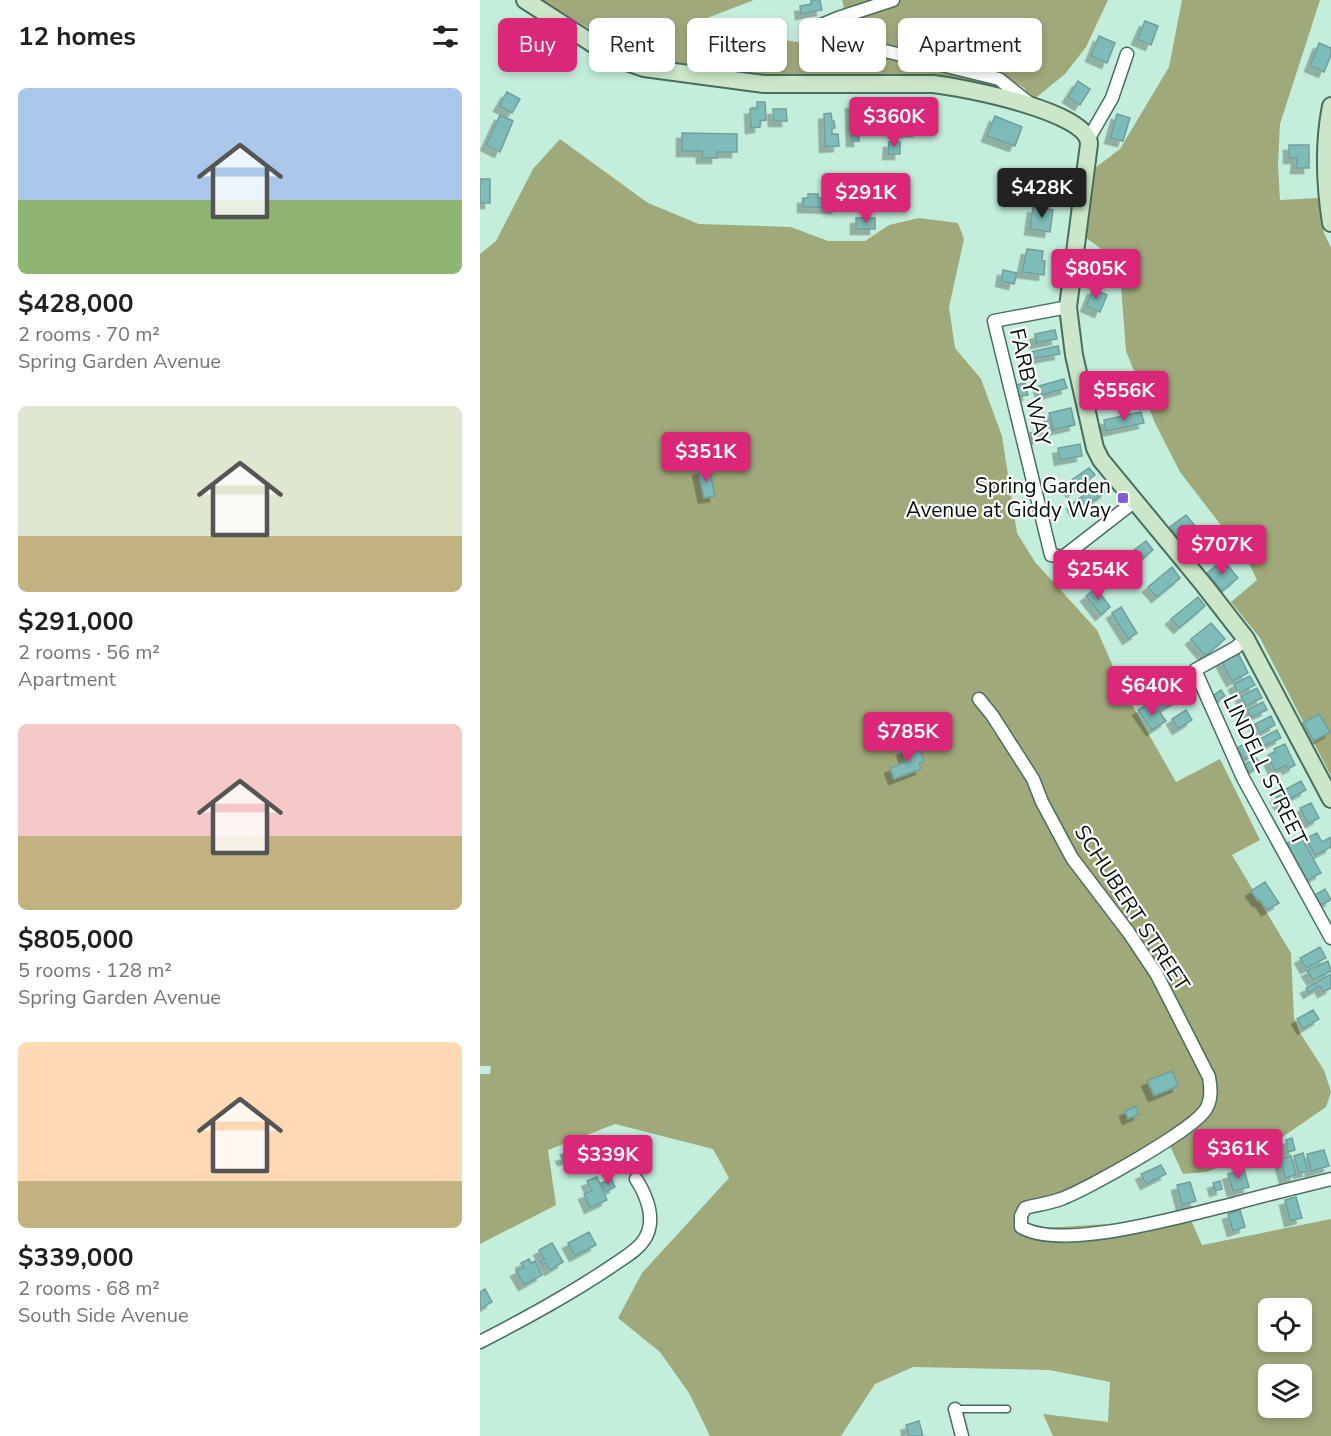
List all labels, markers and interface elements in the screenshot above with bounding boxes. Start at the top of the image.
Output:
chip: Buy [498,18,577,72]
chip: Rent [589,18,675,72]
chip: Filters [687,18,787,72]
chip: New [799,18,886,72]
chip: Apartment [898,18,1042,72]
text: 12 homes [18,19,136,54]
icon: filters [429,20,462,53]
pin: $360K [852,97,936,148]
text: $360K [863,103,925,130]
icon: home [186,127,294,235]
pin: $428K [1000,168,1084,219]
pin: $291K [824,173,908,224]
text: $428K [1011,174,1073,201]
text: $291K [835,179,897,206]
pin: $805K [1054,249,1138,300]
text: $805K [1065,255,1127,282]
text: $428,000 [18,286,134,321]
text: 2 rooms · 70 m² [18,321,160,348]
street label: FARBY WAY [1003,325,1057,449]
text: Spring Garden Avenue [18,348,221,375]
pin: $556K [1082,371,1166,422]
text: $556K [1093,377,1155,404]
pin: $351K [664,432,748,483]
text: $351K [675,438,737,465]
icon: home [186,445,294,553]
place label: Spring Garden Avenue at Giddy Way [906,472,1111,524]
marker: Spring Garden Avenue at Giddy Way [1116,491,1130,505]
pin: $707K [1180,525,1264,576]
text: $707K [1191,531,1253,558]
pin: $254K [1056,550,1140,601]
text: $254K [1067,556,1129,583]
text: $291,000 [18,604,134,639]
text: 2 rooms · 56 m² [18,639,160,666]
text: Apartment [18,666,116,693]
pin: $640K [1110,666,1194,717]
text: $640K [1121,672,1183,699]
street label: LINDELL STREET [1216,690,1314,850]
pin: $785K [866,712,950,763]
text: $785K [877,718,939,745]
icon: home [186,763,294,871]
street label: SCHUBERT STREET [1068,820,1196,997]
text: $805,000 [18,922,134,957]
text: 5 rooms · 128 m² [18,957,172,984]
text: Spring Garden Avenue [18,984,221,1011]
icon: home [186,1081,294,1189]
pin: $361K [1196,1129,1280,1180]
pin: $339K [566,1135,650,1186]
text: $361K [1207,1135,1269,1162]
text: $339K [577,1141,639,1168]
text: $339,000 [18,1240,134,1275]
text: 2 rooms · 68 m² [18,1275,160,1302]
map controls [1258,1298,1312,1418]
button: locate [1258,1298,1312,1352]
text: South Side Avenue [18,1302,189,1329]
button: layers [1258,1364,1312,1418]

